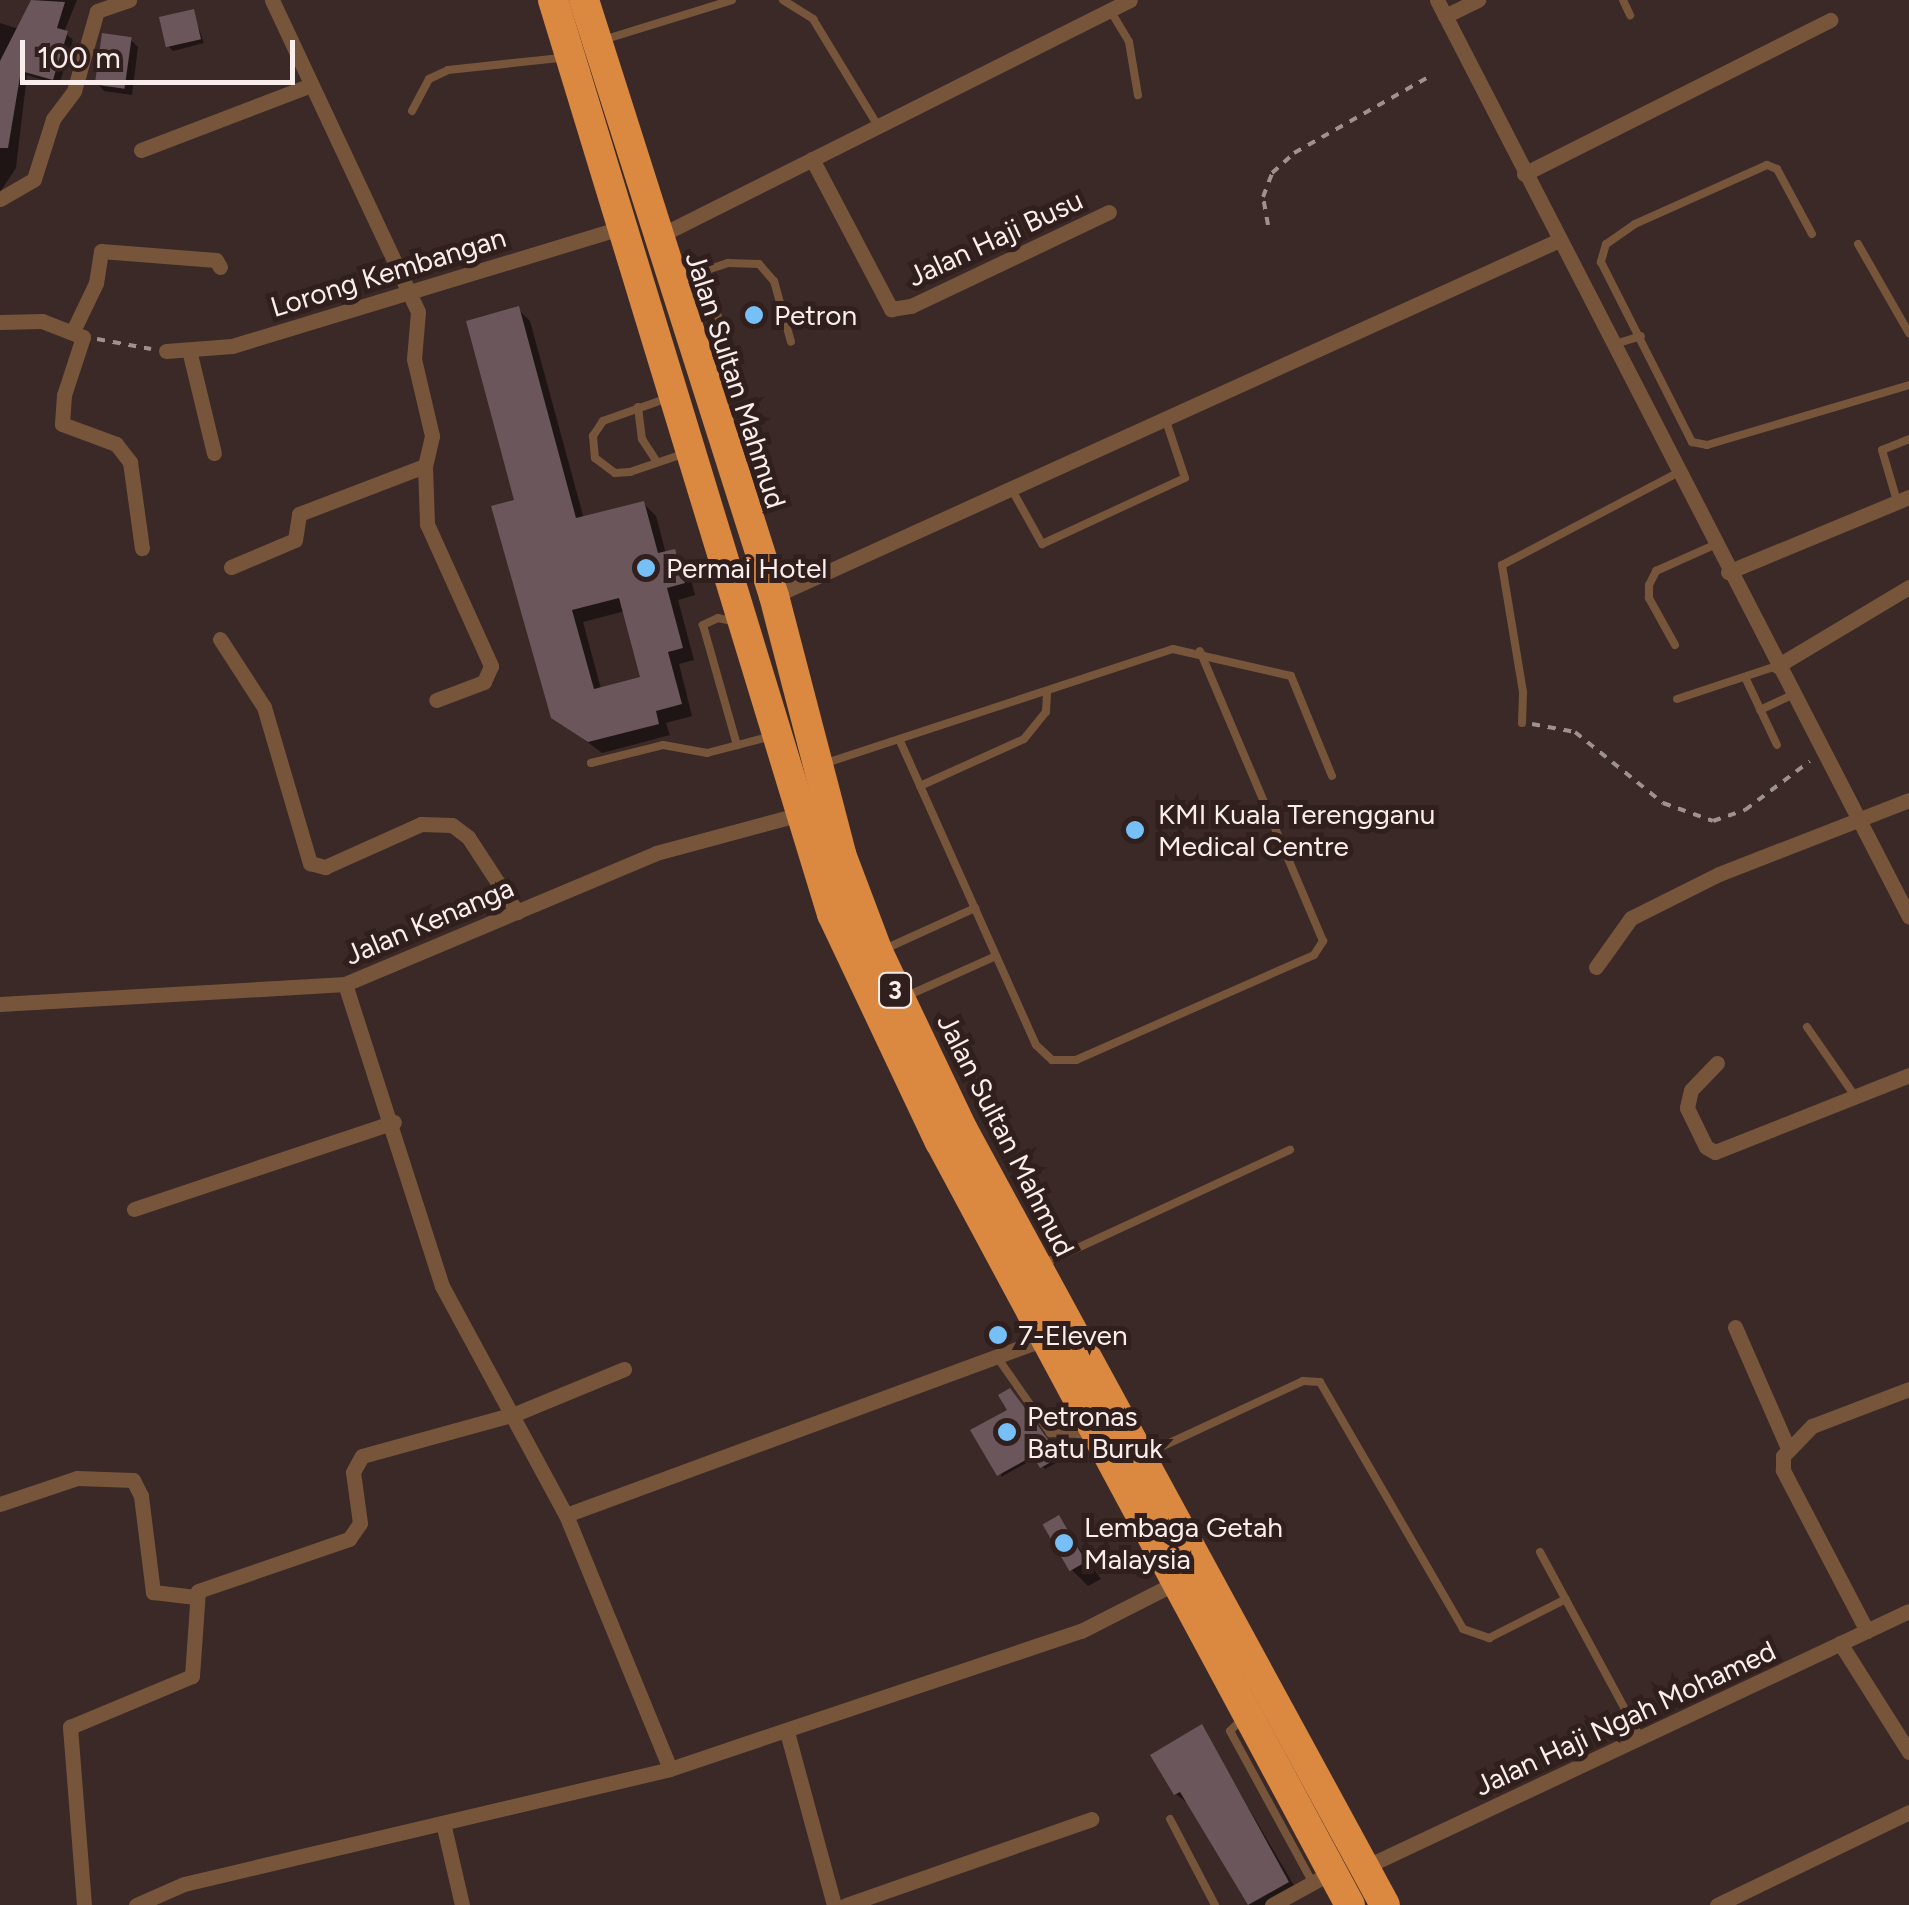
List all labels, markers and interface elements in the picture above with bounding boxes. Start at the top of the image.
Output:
scale bar [25,20,300,82]
text: 100 m [37,39,121,76]
street label: Jalan Haji Busu [902,183,1088,293]
street label: Lorong Kembangan [266,220,510,324]
street label: Jalan Sultan Mahmud [679,248,793,512]
place label: Petron [774,298,857,332]
marker: Petron [743,304,765,326]
place label: Permai Hotel [666,551,827,585]
marker: Permai Hotel [635,557,657,579]
place label: KMI Kuala Terengganu Medical Centre [1158,797,1435,863]
marker: KMI Kuala Terengganu Medical Centre [1122,817,1148,843]
street label: Jalan Kenanga [340,870,518,972]
road number: 3 [878,970,912,1010]
street label: Jalan Sultan Mahmud [930,1008,1082,1262]
place label: 7-Eleven [1018,1318,1128,1352]
marker: 7-Eleven [987,1324,1009,1346]
place label: Petronas Batu Buruk [1027,1399,1163,1465]
marker: Petronas Batu Buruk [996,1421,1018,1443]
place label: Lembaga Getah Malaysia [1084,1510,1283,1576]
marker: Lembaga Getah Malaysia [1053,1532,1075,1554]
street label: Jalan Haji Ngah Mohamed [1469,1633,1781,1803]

